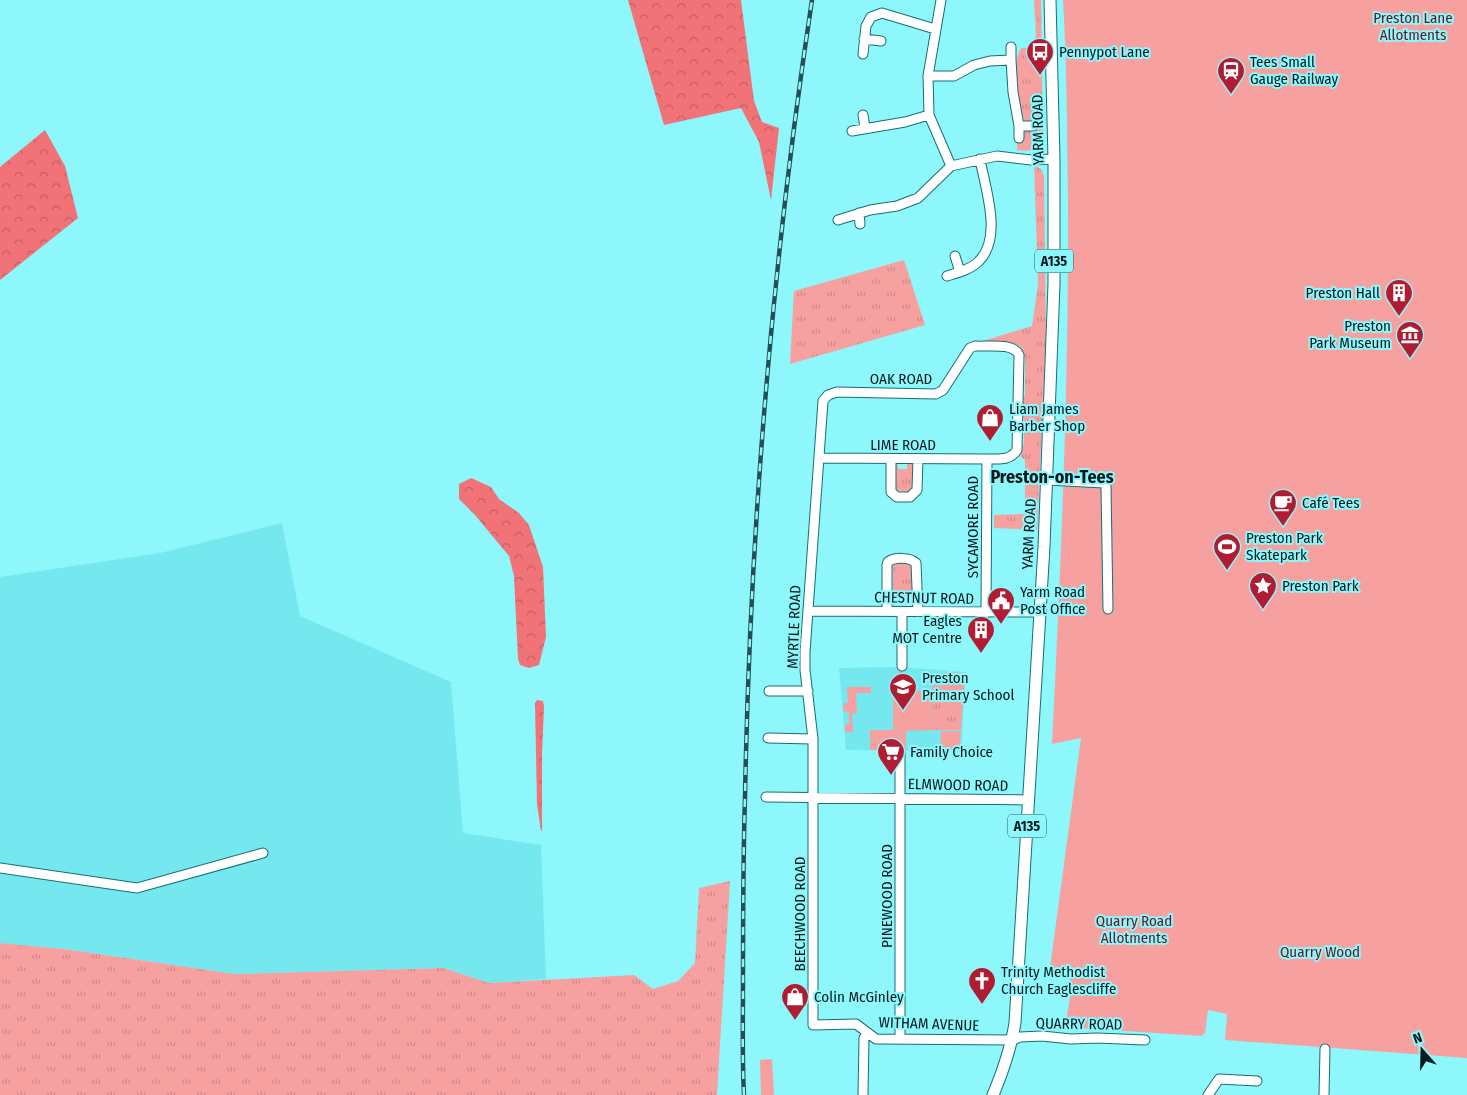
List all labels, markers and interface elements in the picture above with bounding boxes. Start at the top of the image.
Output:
park label: Preston Lane Allotments [1373,9,1453,44]
bus stop icon: Pennypot Lane [1025,37,1055,76]
place label: Pennypot Lane [1059,43,1150,61]
place label: Tees Small Gauge Railway [1250,53,1338,88]
station icon: Tees Small Gauge Railway [1216,56,1246,95]
street label: YARM ROAD [1028,94,1048,166]
road number: A135 [1035,250,1073,272]
building icon: Preston Hall [1384,278,1414,317]
place label: Preston Hall [1306,284,1380,302]
place label: Preston Park Museum [1309,317,1391,352]
museum icon: Preston Park Museum [1395,320,1425,359]
street label: OAK ROAD [870,370,932,388]
place label: Liam James Barber Shop [1009,400,1085,435]
shop icon: Liam James Barber Shop [975,403,1005,442]
street label: LIME ROAD [870,436,936,454]
district label: Preston-on-Tees [990,466,1114,488]
street label: SYCAMORE ROAD [964,476,982,578]
cafe icon: Café Tees [1268,488,1298,527]
place label: Café Tees [1302,494,1360,512]
street label: YARM ROAD [1018,498,1040,570]
place label: Preston Park Skatepark [1246,529,1323,564]
sports icon: Preston Park Skatepark [1212,532,1242,571]
place icon: Preston Park [1248,571,1278,610]
place label: Preston Park [1282,577,1359,595]
place label: Yarm Road Post Office [1020,583,1086,618]
street label: MYRTLE ROAD [784,585,804,669]
public building icon: Yarm Road Post Office [986,586,1016,625]
street label: CHESTNUT ROAD [874,588,974,608]
place label: Eagles MOT Centre [892,612,962,647]
building icon: Eagles MOT Centre [966,615,996,654]
place label: Preston Primary School [922,669,1014,704]
school or university icon: Preston Primary School [888,672,918,711]
supermarket icon: Family Choice [876,737,906,776]
place label: Family Choice [910,743,993,761]
street label: ELMWOOD ROAD [908,775,1008,795]
road number: A135 [1008,814,1046,838]
street label: PINEWOOD ROAD [878,844,896,948]
street label: BEECHWOOD ROAD [791,856,809,972]
park label: Quarry Road Allotments [1096,912,1172,947]
park label: Quarry Wood [1280,943,1360,961]
place label: Trinity Methodist Church Eaglescliffe [1001,963,1116,998]
church icon: Trinity Methodist Church Eaglescliffe [967,966,997,1005]
shop icon: Colin McGinley [780,982,810,1021]
place label: Colin McGinley [814,988,904,1006]
street label: WITHAM AVENUE [878,1013,980,1035]
street label: QUARRY ROAD [1035,1014,1123,1034]
north arrow [1397,1025,1447,1075]
text: N [1411,1029,1425,1048]

